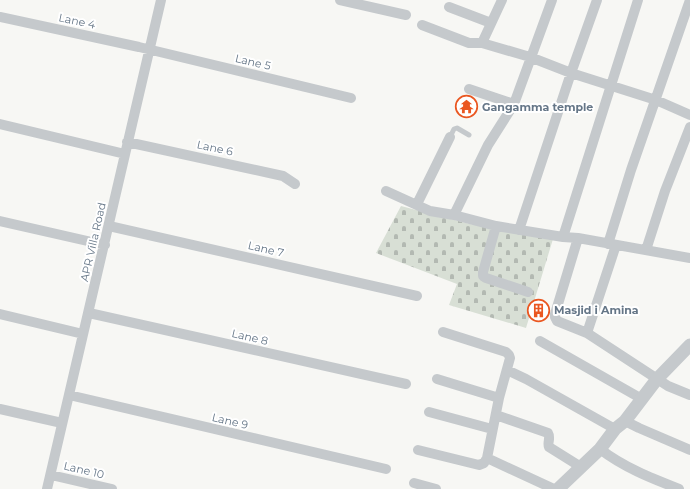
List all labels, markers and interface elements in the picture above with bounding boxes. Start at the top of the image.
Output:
street label: Lane 4 [57,10,97,32]
street label: Lane 5 [234,51,272,73]
temple icon: Gangamma temple [454,94,480,120]
place label: Gangamma temple [482,100,593,114]
street label: Lane 6 [196,137,235,159]
street label: APR Villa Road [77,201,109,283]
street label: Lane 7 [247,238,285,260]
building icon: Masjid i Amina [526,297,552,323]
place label: Masjid i Amina [554,303,639,317]
street label: Lane 8 [230,326,270,348]
street label: Lane 9 [211,410,250,432]
street label: Lane 10 [62,459,106,481]

